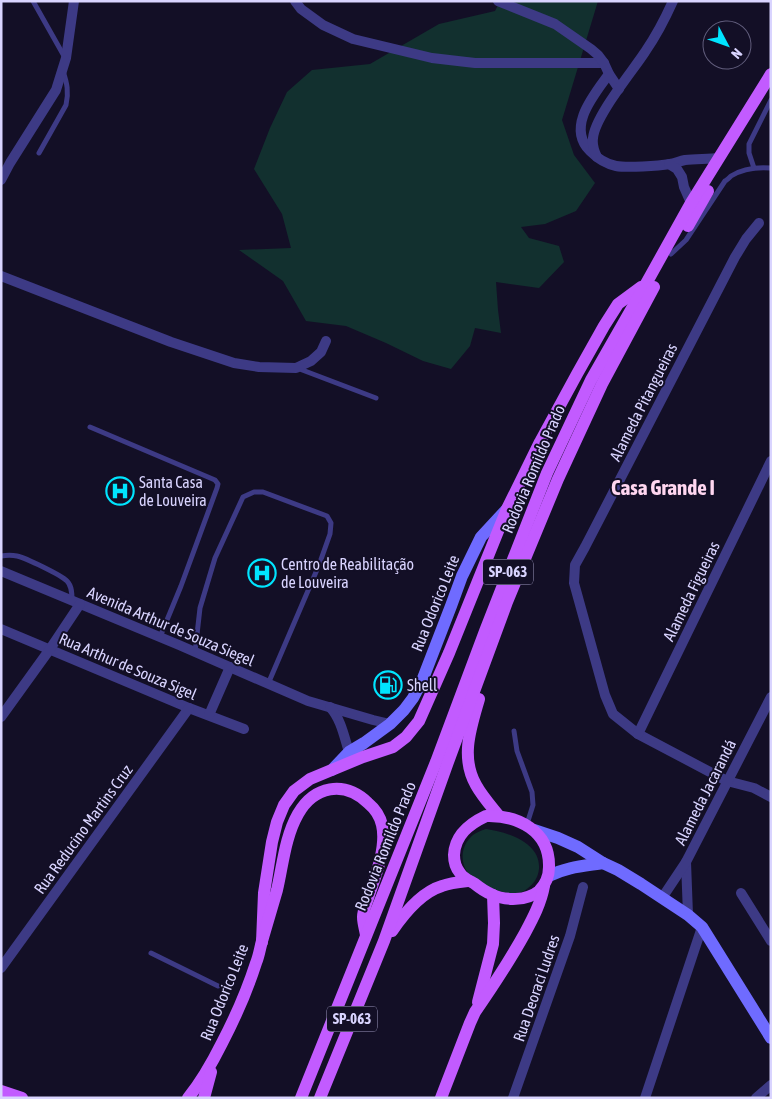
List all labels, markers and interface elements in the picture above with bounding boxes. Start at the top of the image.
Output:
north arrow [702,20,752,70]
text: N [728,45,746,62]
street label: Alameda Pitangueiras [606,340,681,464]
street label: Rodovia Romildo Prado [498,402,568,536]
place label: Santa Casa de Louveira [139,473,207,509]
district label: Casa Grande I [611,475,715,499]
hospital icon: Santa Casa de Louveira [105,476,135,506]
street label: Alameda Figueiras [659,538,724,644]
street label: Rua Odorico Leite [407,552,463,654]
place label: Centro de Reabilitação de Louveira [281,555,414,591]
hospital icon: Centro de Reabilitação de Louveira [247,558,277,588]
road number: SP-063 [483,560,533,584]
street label: Avenida Arthur de Souza Siegel [84,583,258,671]
street label: Rua Arthur de Souza Sigel [56,629,200,704]
fuel station icon: Shell [373,670,403,700]
place label: Shell [407,676,438,694]
street label: Alameda Jacarandá [671,736,739,848]
street label: Rua Reducino Martins Cruz [30,761,136,897]
street label: Rodovia Romildo Prado [351,779,419,913]
street label: Rua Deoraci Ludres [509,932,563,1044]
street label: Rua Odorico Leite [196,941,252,1043]
road number: SP-063 [327,1006,377,1032]

